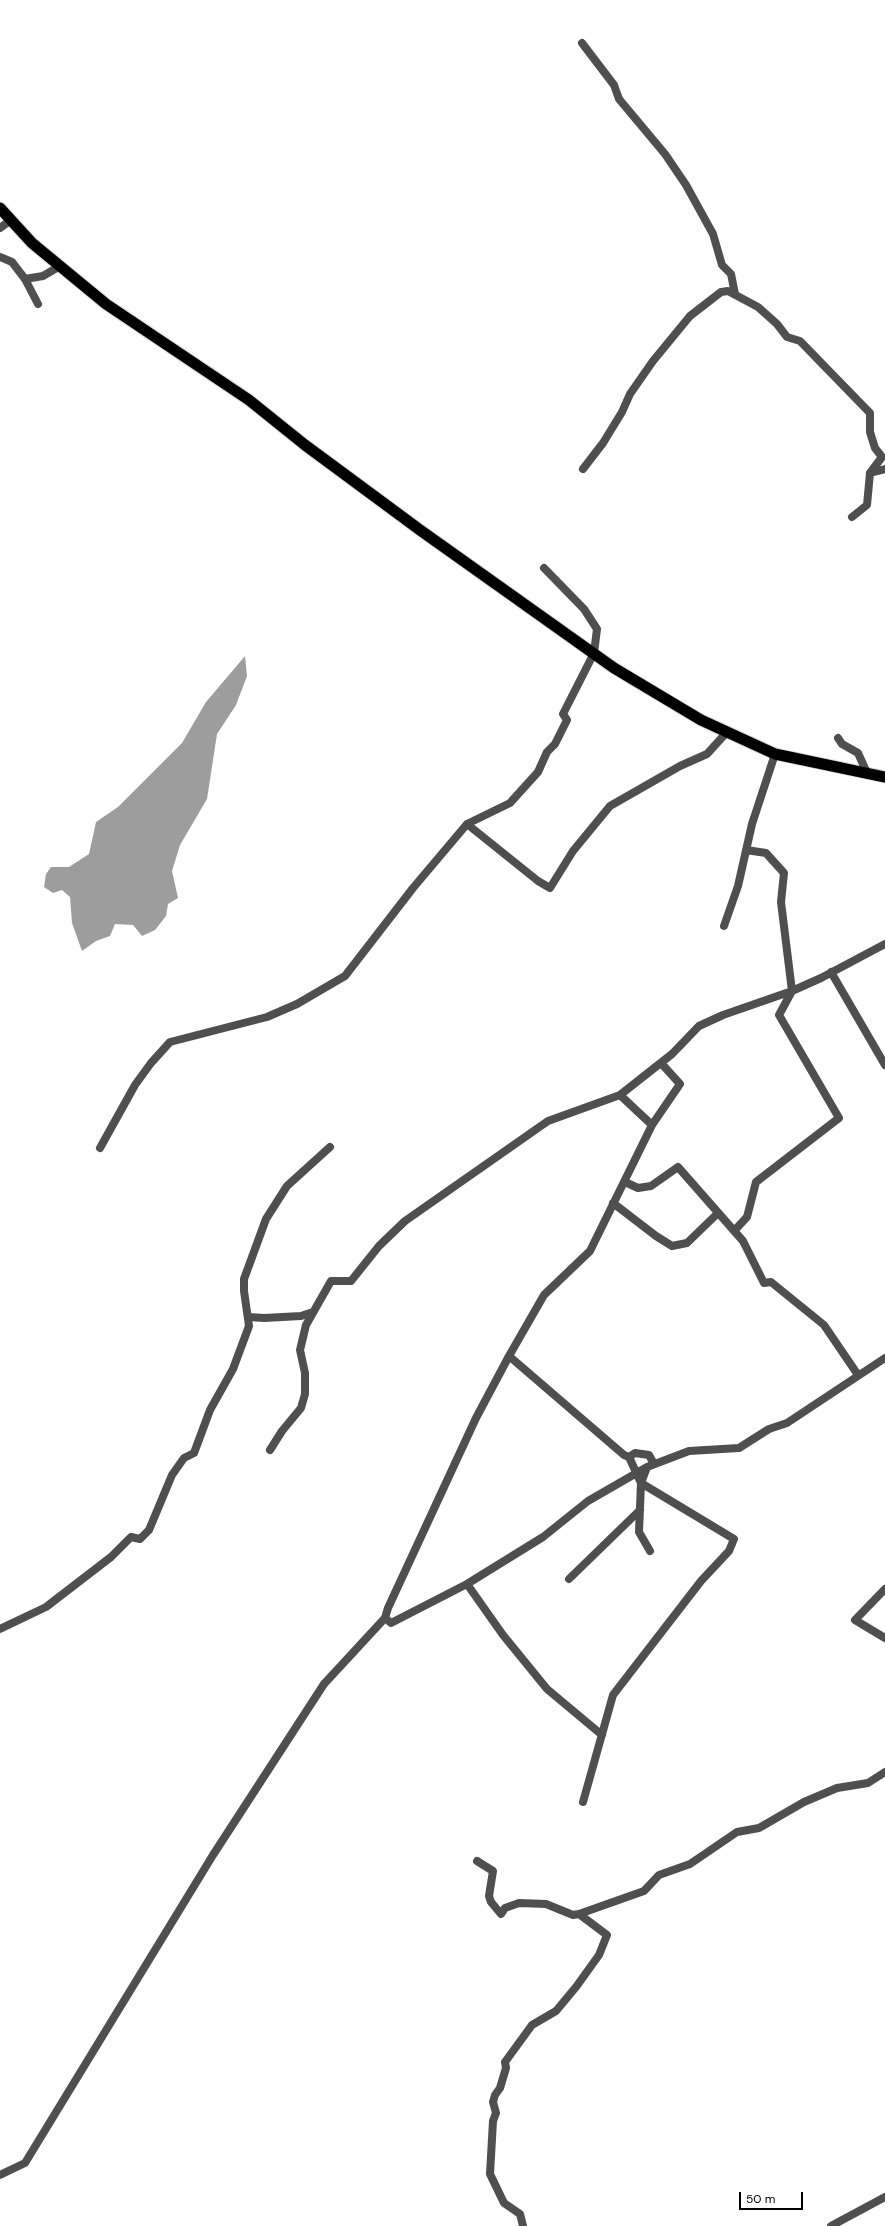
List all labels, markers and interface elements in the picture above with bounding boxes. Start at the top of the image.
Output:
scale bar [741,2184,805,2210]
text: 50 m [746,2191,775,2207]

